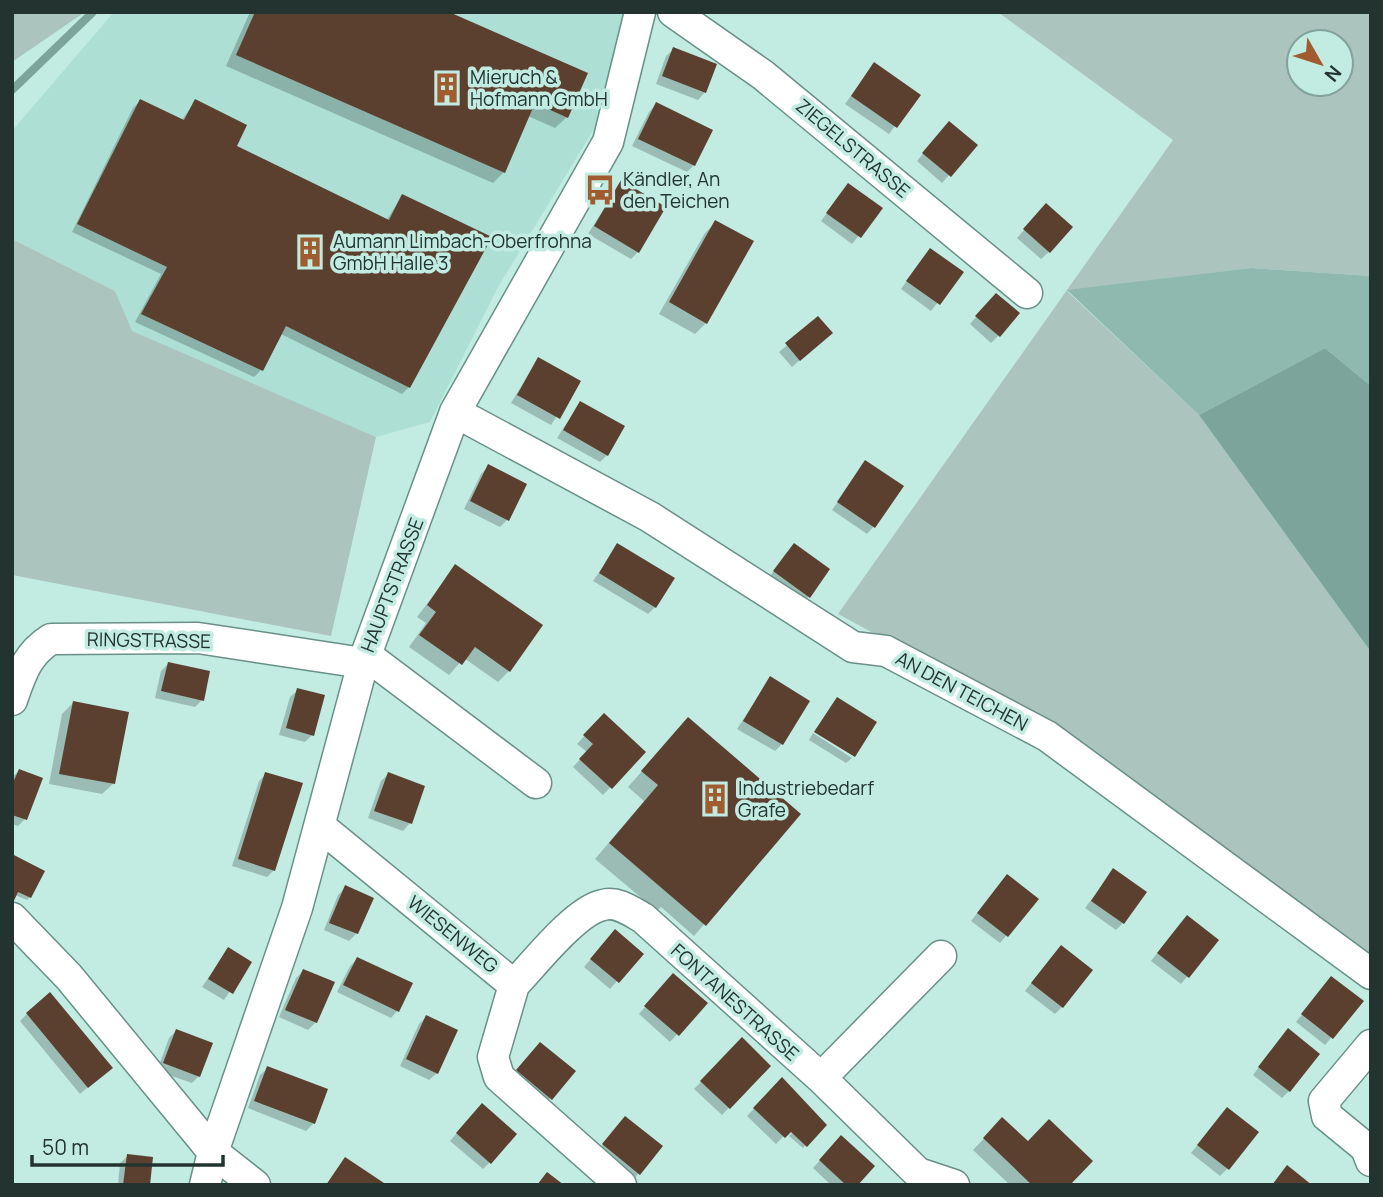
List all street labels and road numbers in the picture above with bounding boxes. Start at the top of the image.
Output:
street label: ZIEGELSTRASSE [790,93,916,203]
street label: HAUPTSTRASSE [354,514,430,656]
street label: RINGSTRASSE [87,626,211,654]
street label: AN DEN TEICHEN [891,645,1033,737]
street label: WIESENWEG [402,889,504,979]
street label: FONTANESTRASSE [665,938,805,1066]

